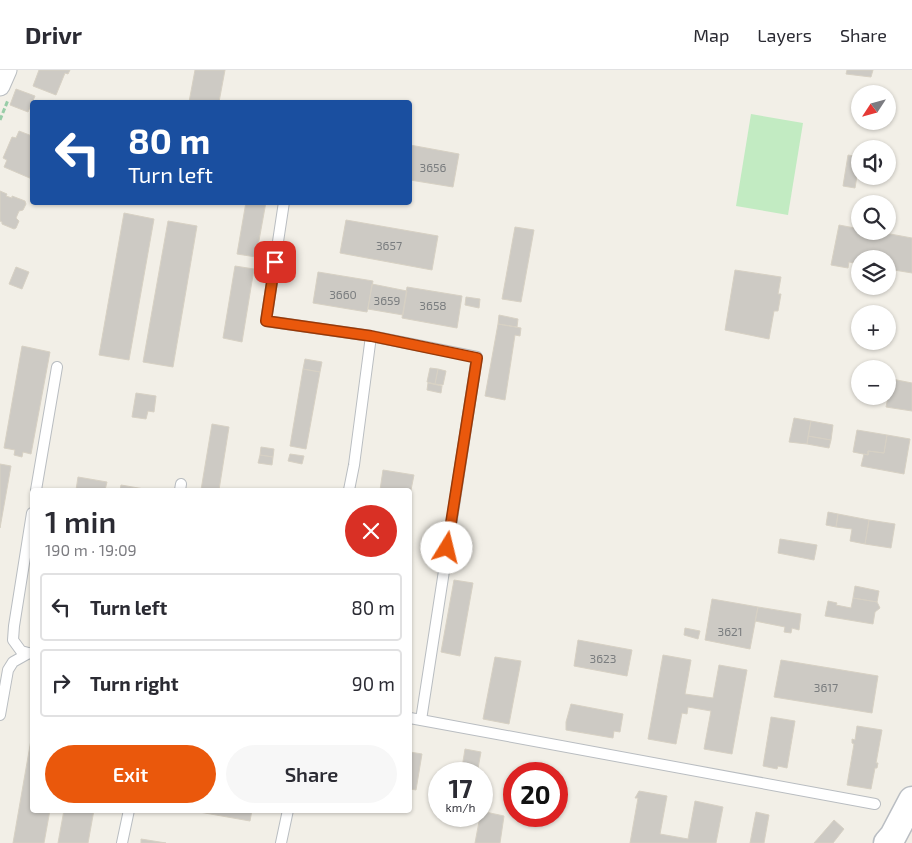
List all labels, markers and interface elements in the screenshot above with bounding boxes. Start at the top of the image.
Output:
text: Drivr [25,20,82,49]
text: Map [693,24,729,46]
text: Layers [757,24,812,46]
text: Share [840,24,887,46]
north arrow [851,85,896,130]
map controls [851,85,896,405]
text: 80 m [128,119,210,161]
icon: left [45,120,110,185]
button: sound [851,140,896,185]
house number: 3656 [420,160,447,174]
text: Turn left [128,161,213,187]
button: search [851,195,896,240]
house number: 3657 [376,238,402,252]
pin [254,241,296,283]
icon: arrive [261,248,289,276]
button: layers [851,250,896,295]
house number: 3660 [329,287,357,301]
house number: 3659 [374,293,401,307]
house number: 3658 [419,298,447,312]
button: + [851,305,896,350]
button: − [851,360,896,405]
text: 1 min [45,503,116,539]
button: close [345,505,397,557]
position arrow [420,521,472,573]
text: 190 m · 19:09 [45,540,137,559]
icon: left [47,593,75,621]
text: Turn left [90,596,167,619]
text: 80 m [351,596,395,619]
house number: 3621 [717,624,743,638]
house number: 3623 [590,651,616,665]
icon: right [47,669,75,697]
text: Turn right [90,672,178,695]
text: 90 m [352,672,395,695]
house number: 3617 [814,680,838,694]
button: Exit [45,745,216,803]
button: Share [226,745,397,803]
speed limit sign: 20 [503,762,568,827]
text: 17 [448,773,473,803]
text: km/h [446,800,475,814]

